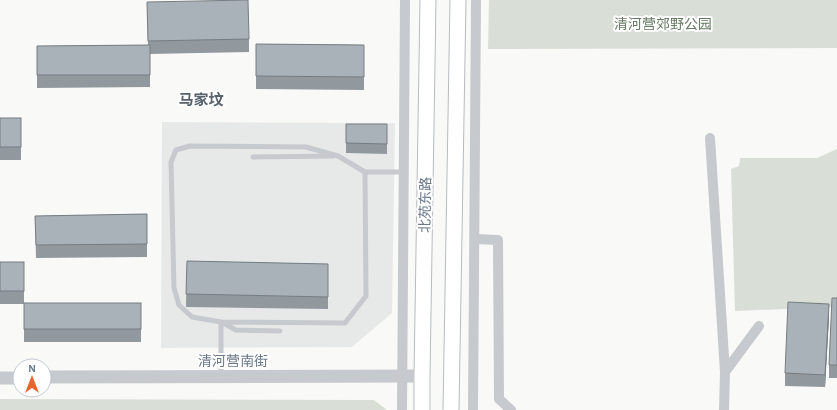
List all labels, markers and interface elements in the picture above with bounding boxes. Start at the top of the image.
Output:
park label: 清河营郊野公园 [614,17,712,32]
district label: 马家坟 [178,91,224,108]
street label: 北苑东路 [417,177,433,233]
street label: 清河营南街 [198,354,268,369]
north arrow [12,358,52,398]
text: N [28,363,36,374]

